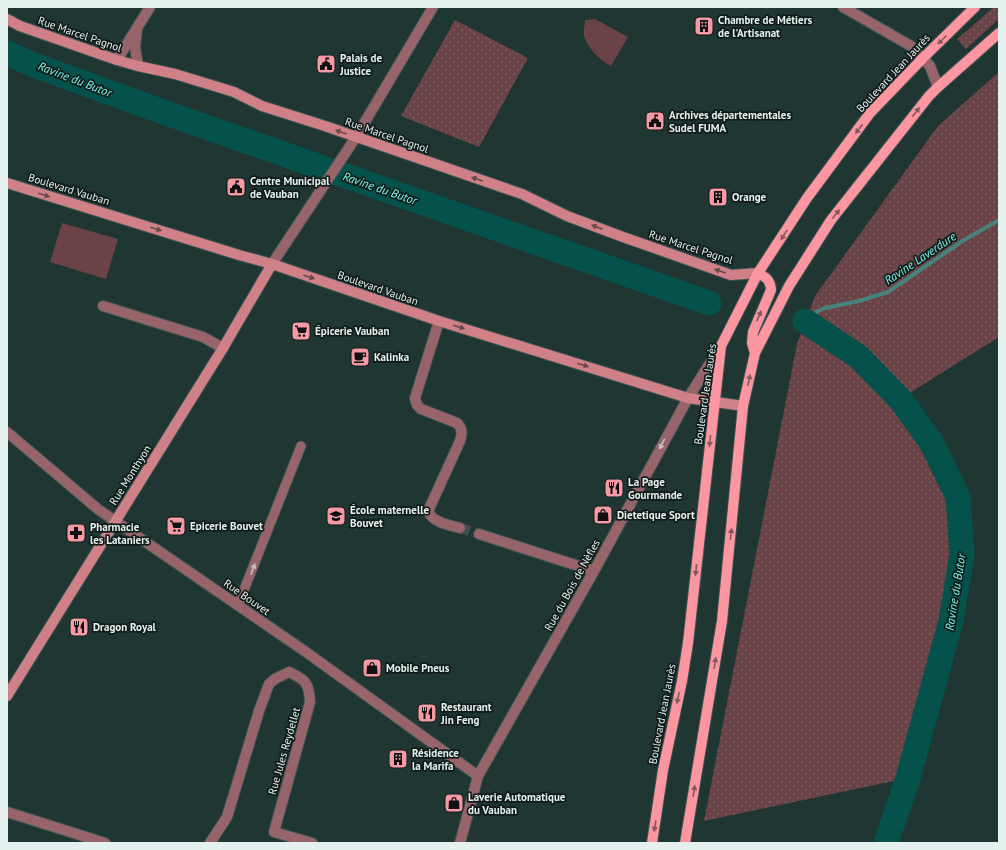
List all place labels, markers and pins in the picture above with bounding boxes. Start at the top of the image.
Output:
place label: Chambre de Métiers de l'Artisanat [718,13,813,40]
building icon: Chambre de Métiers de l'Artisanat [693,15,715,37]
place label: Palais de Justice [339,51,382,78]
public building icon: Palais de Justice [315,53,337,75]
place label: Archives départementales Sudel FUMA [669,108,791,135]
public building icon: Archives départementales Sudel FUMA [644,110,666,132]
place label: Centre Municipal de Vauban [250,174,330,201]
public building icon: Centre Municipal de Vauban [225,176,247,198]
building icon: Orange [707,186,729,208]
place label: Orange [732,190,767,204]
supermarket icon: Épicerie Vauban [290,320,312,342]
place label: Épicerie Vauban [315,324,389,338]
cafe icon: Kalinka [349,346,371,368]
place label: Kalinka [374,350,409,364]
place label: La Page Gourmande [628,475,683,502]
restaurant icon: La Page Gourmande [603,477,625,499]
place label: École maternelle Bouvet [350,503,429,530]
shop icon: Dietetique Sport [592,504,614,526]
school or university icon: École maternelle Bouvet [325,505,347,527]
place label: Dietetique Sport [617,508,695,522]
supermarket icon: Epicerie Bouvet [165,515,187,537]
place label: Epicerie Bouvet [190,519,263,533]
place label: Pharmacie les Lataniers [90,520,150,547]
pharmacy icon: Pharmacie les Lataniers [65,522,87,544]
restaurant icon: Dragon Royal [68,616,90,638]
place label: Dragon Royal [93,620,157,634]
shop icon: Mobile Pneus [361,657,383,679]
place label: Mobile Pneus [386,661,450,675]
place label: Restaurant Jin Feng [440,700,492,727]
restaurant icon: Restaurant Jin Feng [416,702,438,724]
place label: Résidence la Marifa [412,746,459,773]
building icon: Résidence la Marifa [387,748,409,770]
place label: Laverie Automatique du Vauban [468,790,566,817]
shop icon: Laverie Automatique du Vauban [443,792,465,814]

